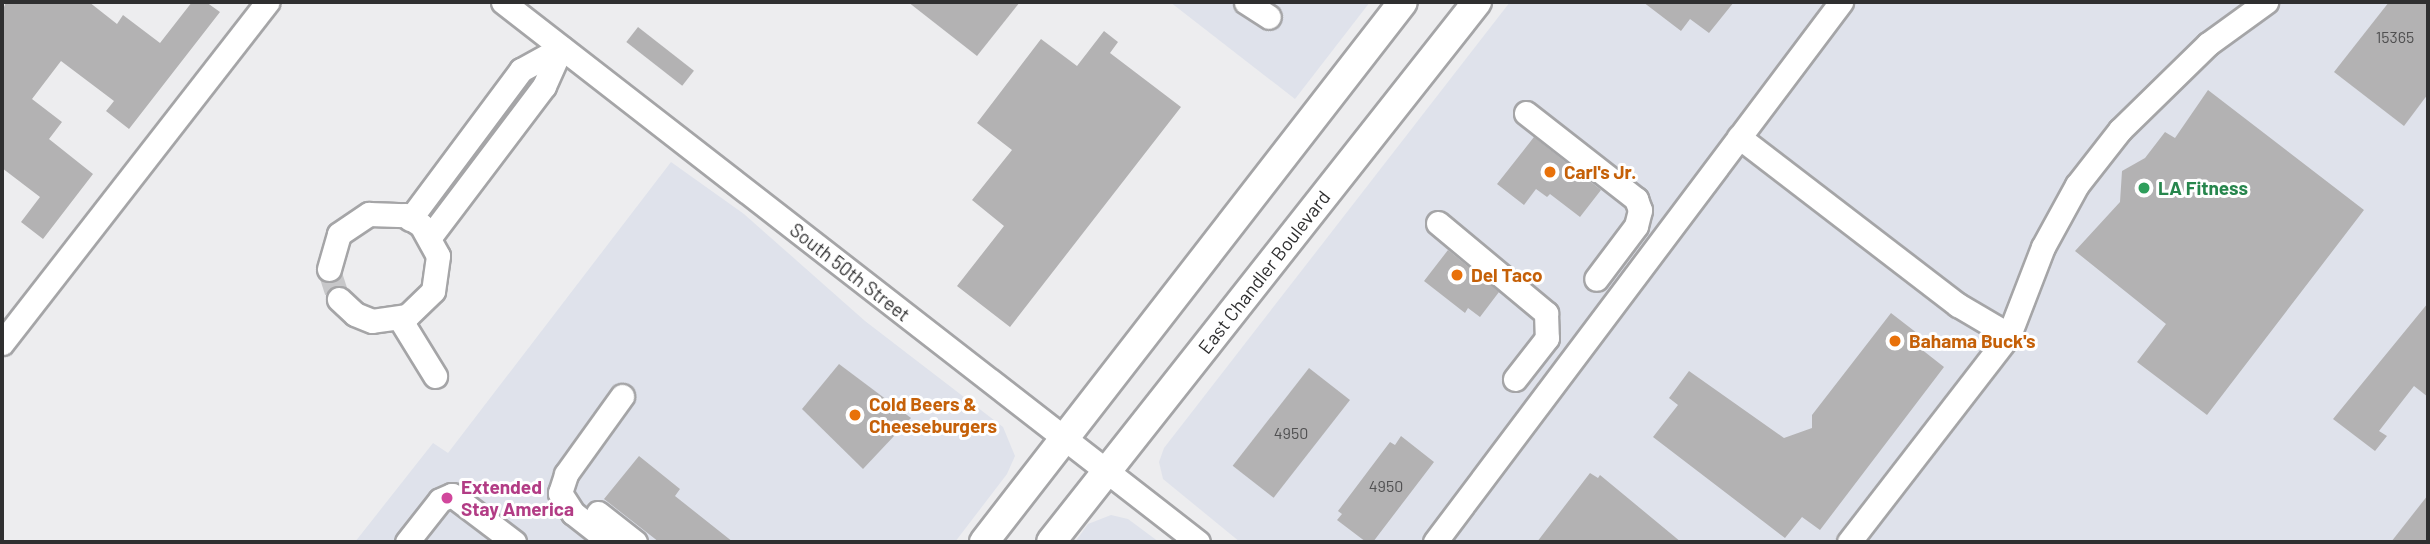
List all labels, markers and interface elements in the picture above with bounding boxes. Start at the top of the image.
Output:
house number: 15365 [2376,27,2414,47]
place label: Carl's Jr. [1564,161,1636,183]
marker: Carl's Jr. [1542,164,1558,180]
place label: LA Fitness [2158,177,2248,199]
marker: LA Fitness [2136,180,2152,196]
street label: East Chandler Boulevard [1193,186,1335,358]
street label: South 50th Street [785,218,915,326]
place label: Del Taco [1471,264,1543,286]
marker: Del Taco [1449,267,1465,283]
place label: Bahama Buck's [1909,330,2036,352]
marker: Bahama Buck's [1887,333,1903,349]
place label: Cold Beers & Cheeseburgers [869,393,997,437]
marker: Cold Beers & Cheeseburgers [847,407,863,423]
house number: 4950 [1274,423,1308,443]
place label: Extended Stay America [461,476,574,520]
house number: 4950 [1369,476,1403,496]
marker: Extended Stay America [439,490,455,506]

